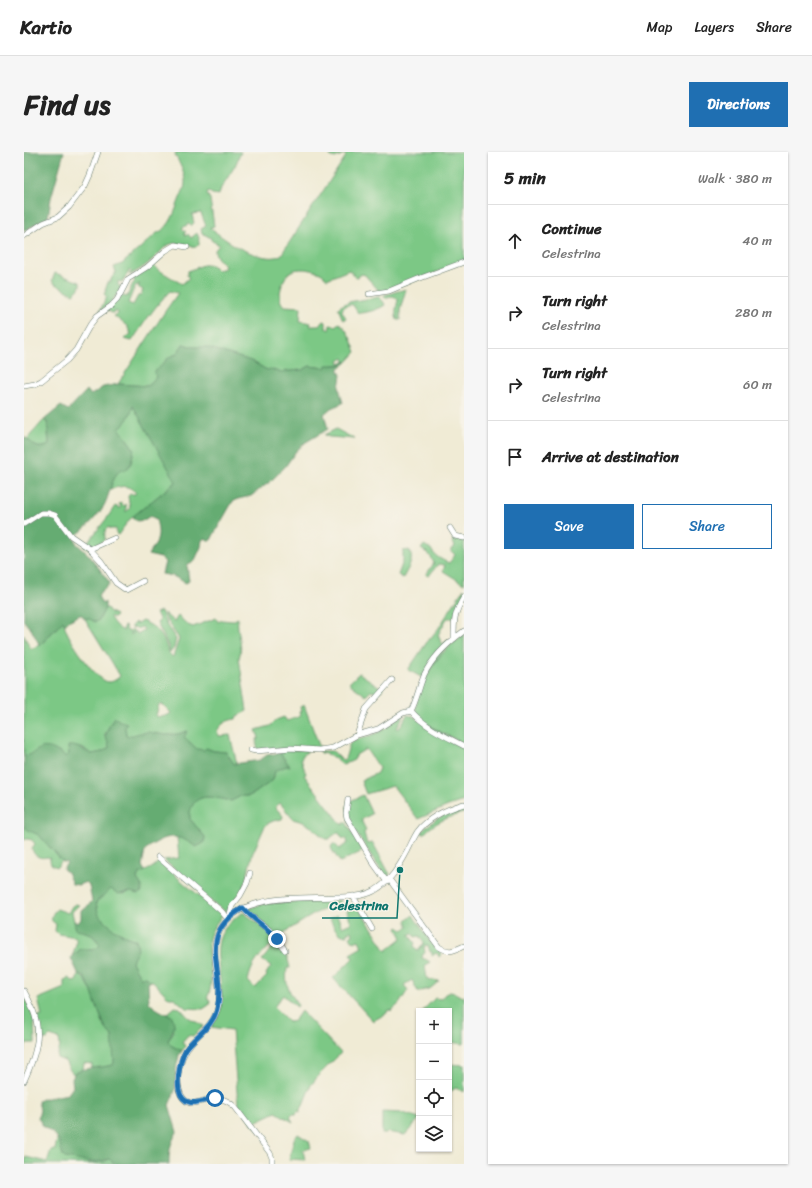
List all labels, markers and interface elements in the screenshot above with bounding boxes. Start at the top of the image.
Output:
text: Kartio [20,11,72,44]
text: Map [647,15,672,40]
text: Layers [694,15,734,40]
text: Share [756,15,792,40]
text: Find us [24,80,111,129]
button: Directions [689,82,788,127]
text: 5 min [504,163,546,193]
text: Walk · 380 m [698,167,772,190]
text: Continue [542,216,602,242]
text: 40 m [742,229,772,252]
icon: ahead [504,230,526,252]
text: Celestrina [542,242,601,265]
text: Turn right [542,288,607,314]
text: 280 m [735,301,772,324]
icon: right [504,302,526,324]
text: Celestrina [542,314,601,337]
text: Turn right [542,360,607,386]
text: 60 m [743,373,772,396]
icon: right [504,374,526,396]
text: Celestrina [542,386,601,409]
text: Arrive at destination [542,444,679,470]
icon: arrive [504,446,526,468]
button: Save [504,504,634,549]
button: Share [642,504,772,549]
callout: Celestrina [322,893,397,918]
text: Celestrina [329,894,389,917]
route end [268,930,286,948]
map controls [416,1008,452,1152]
button: + [416,1008,452,1044]
button: − [416,1044,452,1080]
button: locate [416,1080,452,1116]
route start [206,1089,224,1107]
button: layers [416,1116,452,1152]

